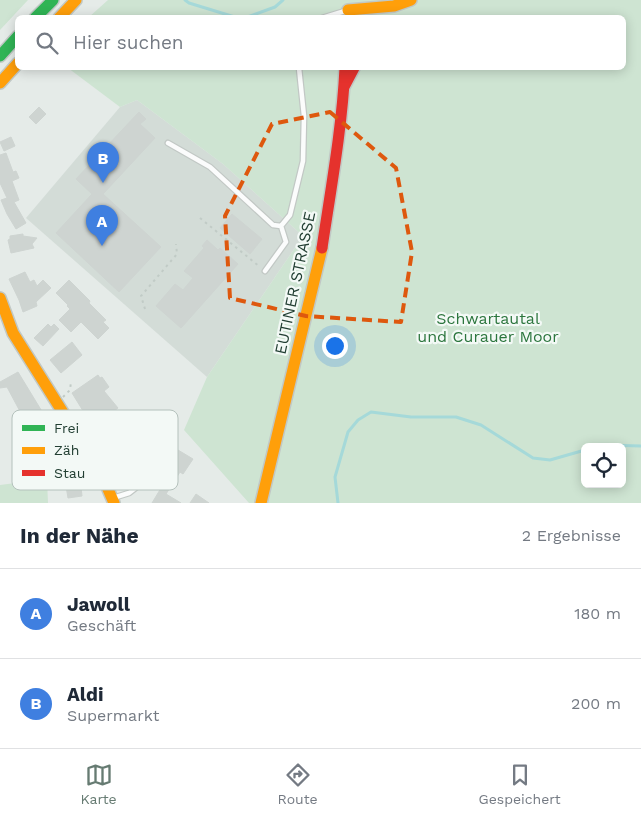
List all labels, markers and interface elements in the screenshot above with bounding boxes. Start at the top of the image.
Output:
search box [15,15,626,70]
icon: search [33,29,61,57]
text: Hier suchen [73,31,184,54]
pin: B [87,142,119,183]
pin: A [86,205,118,246]
street label: EUTINER STRASSE [271,210,319,356]
park label: Schwartautal und Curauer Moor [417,309,559,346]
your location [322,333,348,359]
legend [12,410,178,490]
text: Frei [54,420,79,436]
text: Zäh [54,442,79,458]
map controls [581,443,626,488]
button: locate [581,443,626,488]
text: Stau [54,465,85,481]
text: In der Nähe [20,523,139,548]
text: 2 Ergebnisse [522,526,621,545]
text: Jawoll [67,593,130,616]
text: A [31,604,41,623]
text: 180 m [574,604,621,623]
text: Geschäft [67,616,136,635]
text: Aldi [67,683,104,706]
text: B [31,694,41,713]
text: 200 m [571,694,621,713]
text: Supermarkt [67,706,159,725]
tab: Karte [80,761,117,807]
tab: Route [278,761,318,807]
tab: Gespeichert [479,761,561,807]

